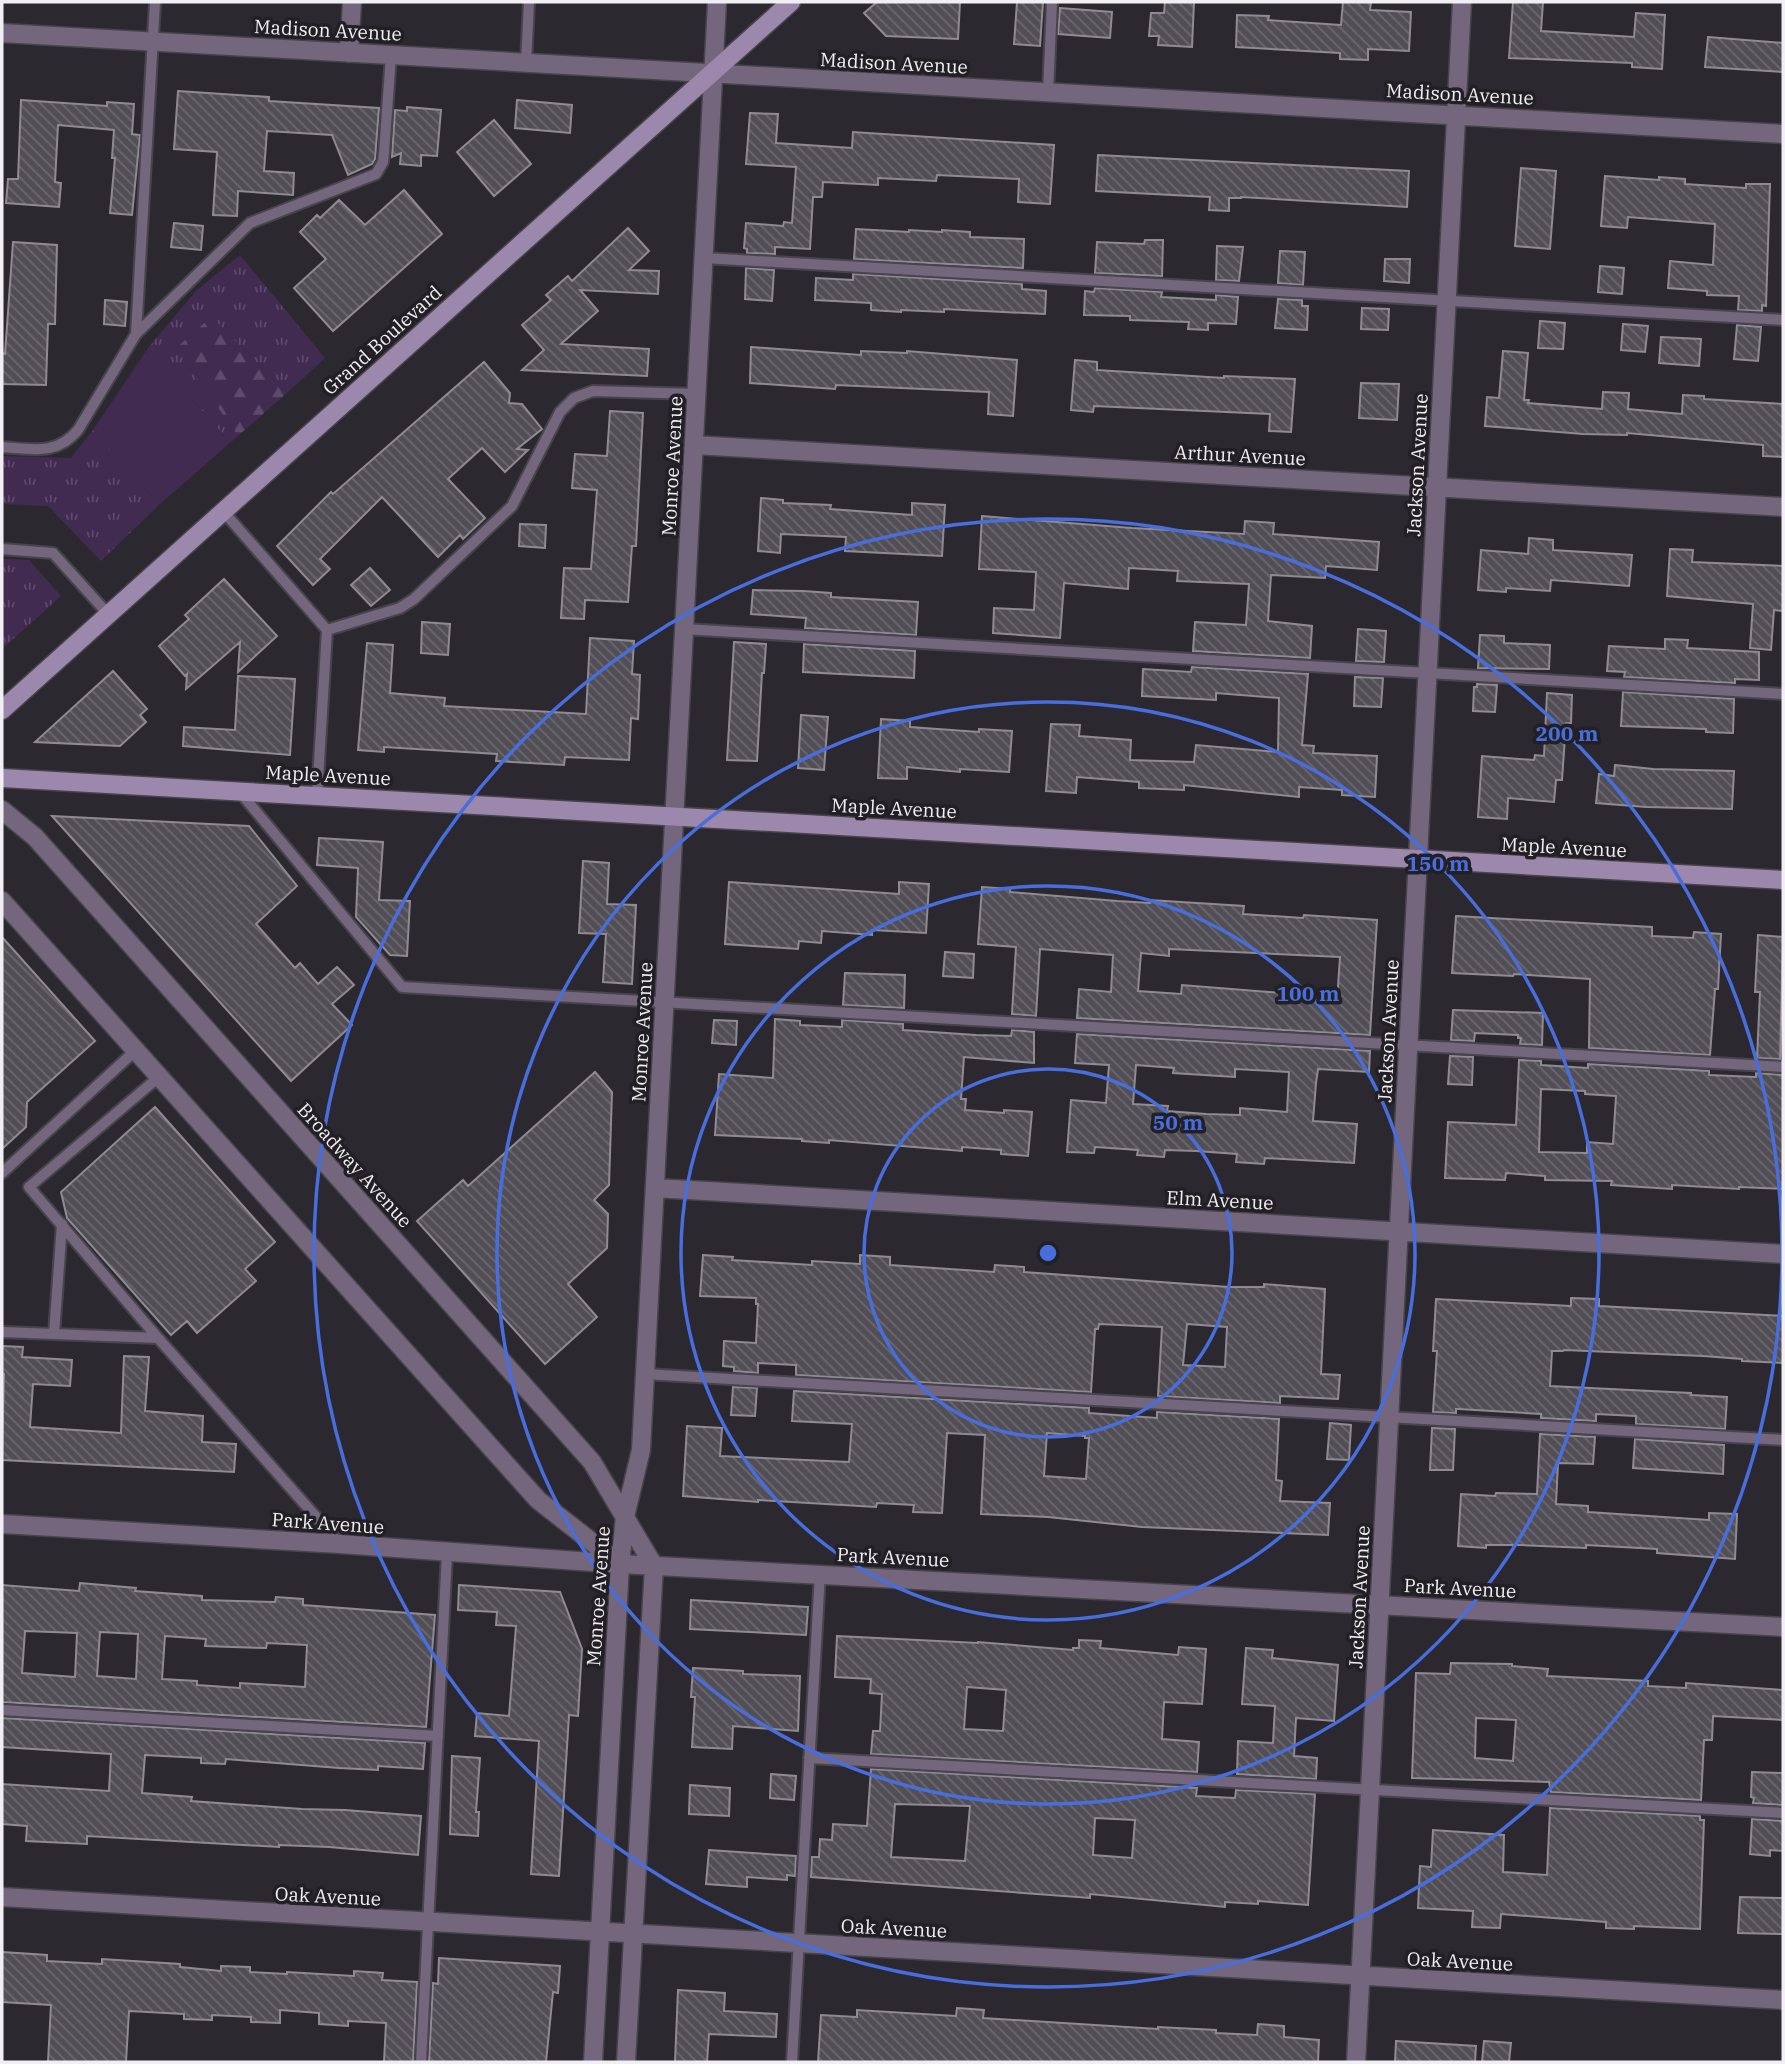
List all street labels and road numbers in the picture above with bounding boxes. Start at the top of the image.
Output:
street label: Madison Avenue [254,14,402,46]
street label: Madison Avenue [820,47,968,79]
street label: Madison Avenue [1386,78,1534,110]
street label: Grand Boulevard [318,280,446,400]
street label: Jackson Avenue [1401,393,1433,537]
street label: Monroe Avenue [656,395,688,537]
street label: Arthur Avenue [1174,440,1306,470]
street label: Maple Avenue [265,760,391,790]
street label: Maple Avenue [831,793,957,823]
street label: Maple Avenue [1501,832,1627,862]
street label: Jackson Avenue [1372,959,1404,1103]
street label: Monroe Avenue [626,961,658,1103]
street label: Broadway Avenue [293,1097,417,1233]
street label: Elm Avenue [1166,1185,1274,1215]
street label: Park Avenue [271,1507,385,1539]
street label: Monroe Avenue [581,1525,615,1667]
street label: Jackson Avenue [1343,1525,1375,1669]
street label: Park Avenue [836,1542,950,1572]
street label: Park Avenue [1403,1573,1517,1603]
street label: Oak Avenue [274,1881,382,1911]
street label: Oak Avenue [840,1913,948,1943]
street label: Oak Avenue [1406,1946,1514,1976]

